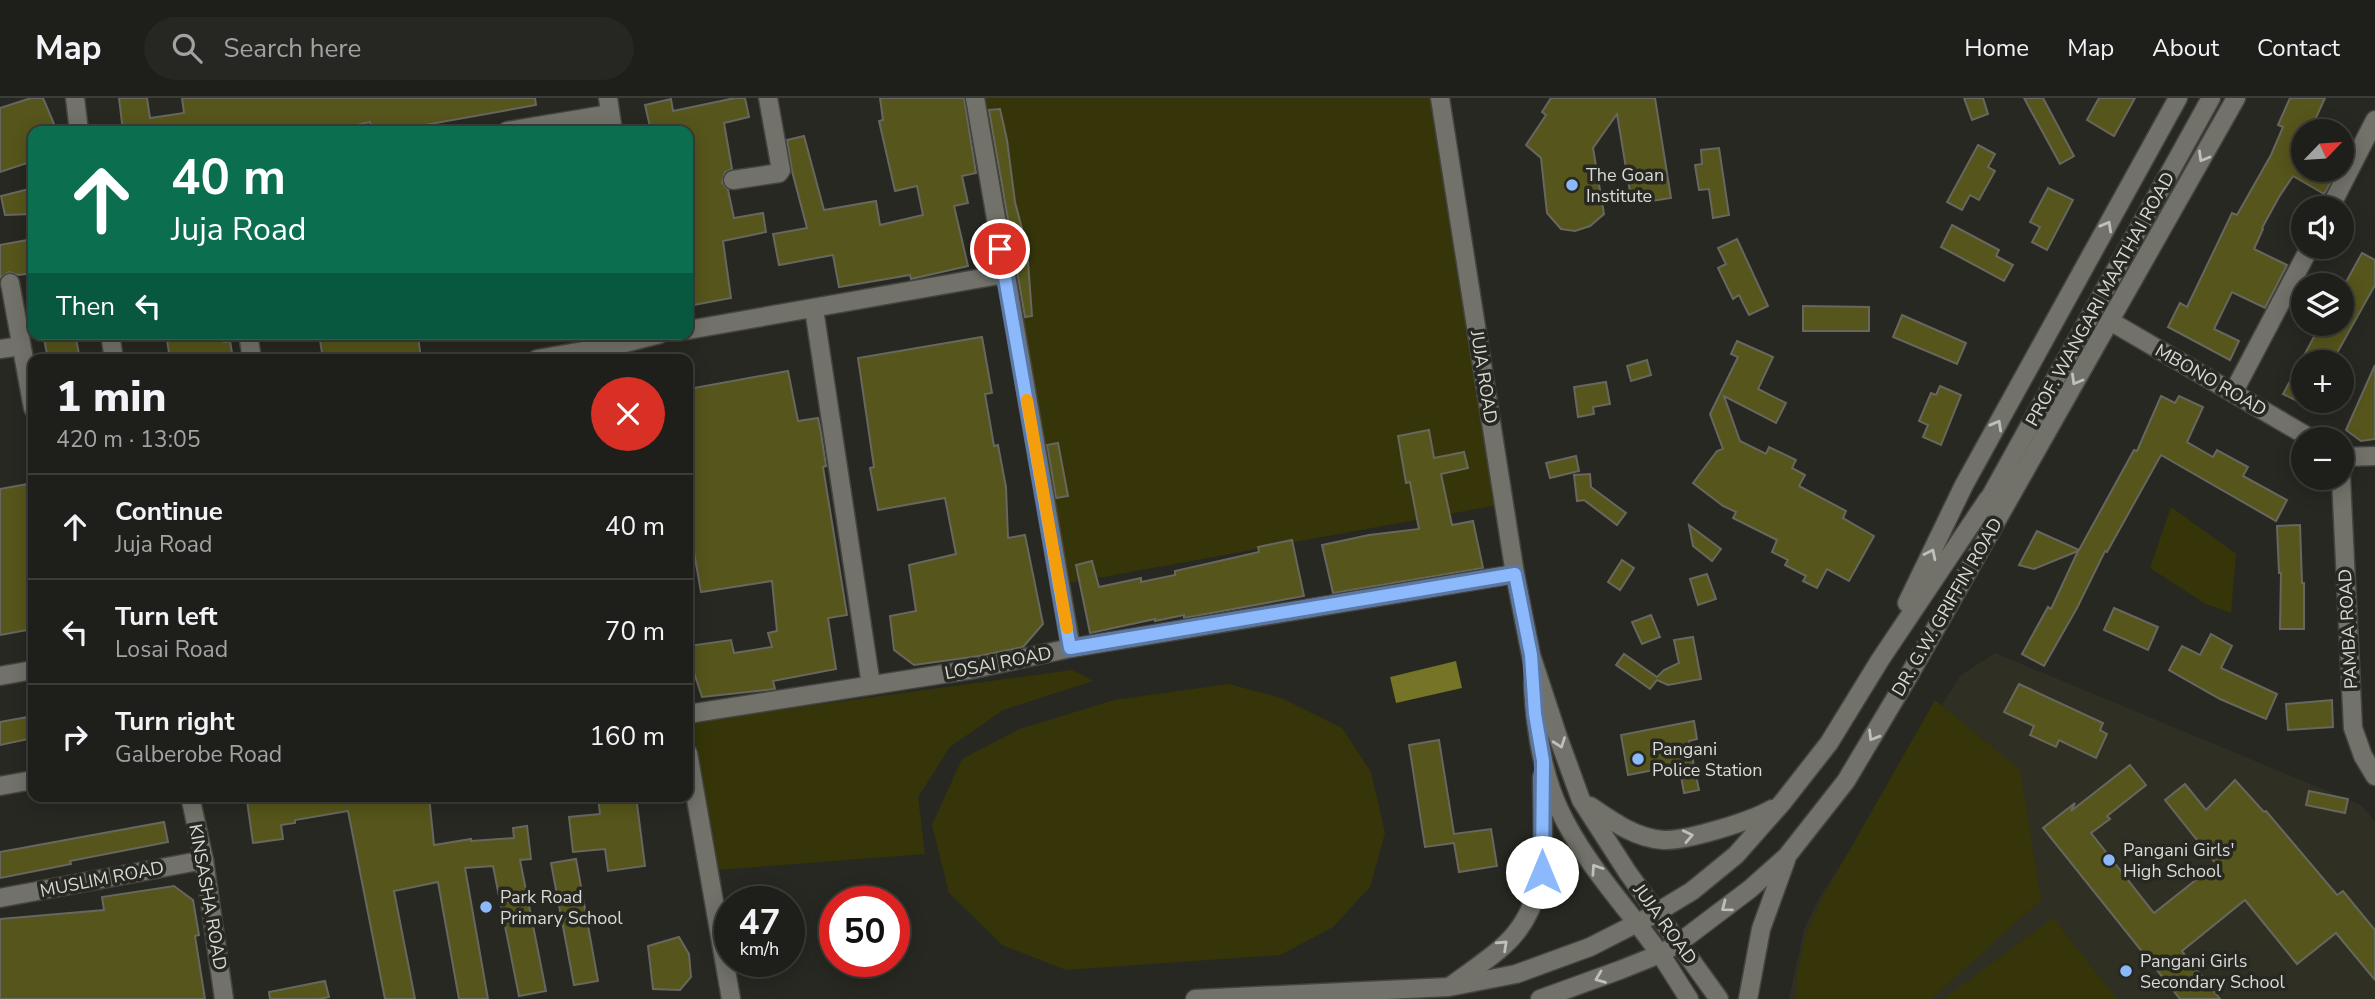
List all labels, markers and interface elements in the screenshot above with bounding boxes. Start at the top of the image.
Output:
search box [144,17,634,80]
text: Map [35,26,102,71]
icon: search [168,29,206,67]
text: Search here [224,31,361,66]
text: Home [1964,32,2029,64]
text: Map [2067,32,2114,64]
text: About [2152,32,2219,64]
text: Contact [2257,32,2340,64]
north arrow [2291,119,2354,182]
map controls [2291,119,2354,490]
text: 40 m [171,144,286,211]
one-way arrow [2198,150,2211,163]
icon: ahead [56,154,147,245]
place label: The Goan Institute [1586,163,1664,208]
street label: PROF. WANGARI MAATHAI ROAD [2020,168,2180,430]
marker: The Goan Institute [1564,177,1580,193]
button: sound [2291,196,2354,259]
text: Juja Road [171,208,307,251]
pin [970,219,1030,279]
one-way arrow [2099,221,2112,233]
icon: arrive [981,230,1019,268]
button: layers [2291,273,2354,336]
icon: left [129,287,167,325]
text: Then [56,289,115,324]
street label: JUJA ROAD [1465,328,1503,425]
street label: MBONO ROAD [2151,338,2271,422]
button: + [2291,350,2354,413]
text: 1 min [56,369,166,426]
one-way arrow [2071,373,2084,385]
button: close [591,377,665,451]
one-way arrow [1989,420,2002,432]
text: 420 m · 13:05 [56,424,201,455]
button: − [2291,427,2354,490]
text: Continue [115,494,223,529]
icon: ahead [56,508,94,546]
text: 40 m [605,509,665,544]
street label: DR. G.W. GRIFFIN ROAD [1886,513,2008,701]
text: Juja Road [115,529,212,560]
one-way arrow [1922,549,1936,561]
street label: PAMBA ROAD [2333,568,2363,690]
text: Turn left [115,599,218,634]
icon: left [56,613,94,651]
text: 70 m [605,614,665,649]
text: Losai Road [115,634,228,665]
street label: LOSAI ROAD [943,641,1053,685]
text: Turn right [115,704,234,739]
icon: right [56,718,94,756]
text: 160 m [589,719,665,754]
one-way arrow [1868,729,1881,742]
one-way arrow [1552,737,1566,749]
place label: Pangani Police Station [1652,737,1762,782]
text: Galberobe Road [115,739,282,770]
marker: Pangani Police Station [1630,751,1646,767]
street label: KINSASHA ROAD [183,822,233,972]
one-way arrow [1682,829,1694,844]
position arrow [1505,835,1579,909]
place label: Pangani Girls' High School [2123,838,2234,883]
marker: Pangani Girls' High School [2101,852,2117,868]
street label: MUSLIM ROAD [38,855,166,903]
one-way arrow [1592,864,1604,877]
street label: JUJA ROAD [1627,878,1702,969]
place label: Park Road Primary School [500,885,623,930]
speed limit sign: 50 [819,886,910,977]
marker: Park Road Primary School [478,899,494,915]
text: 47 [738,899,781,946]
one-way arrow [1721,899,1734,912]
text: km/h [740,937,779,961]
one-way arrow [1495,941,1508,954]
place label: Pangani Girls Secondary School [2140,949,2286,994]
marker: Pangani Girls Secondary School [2118,963,2134,979]
one-way arrow [1595,969,1607,983]

